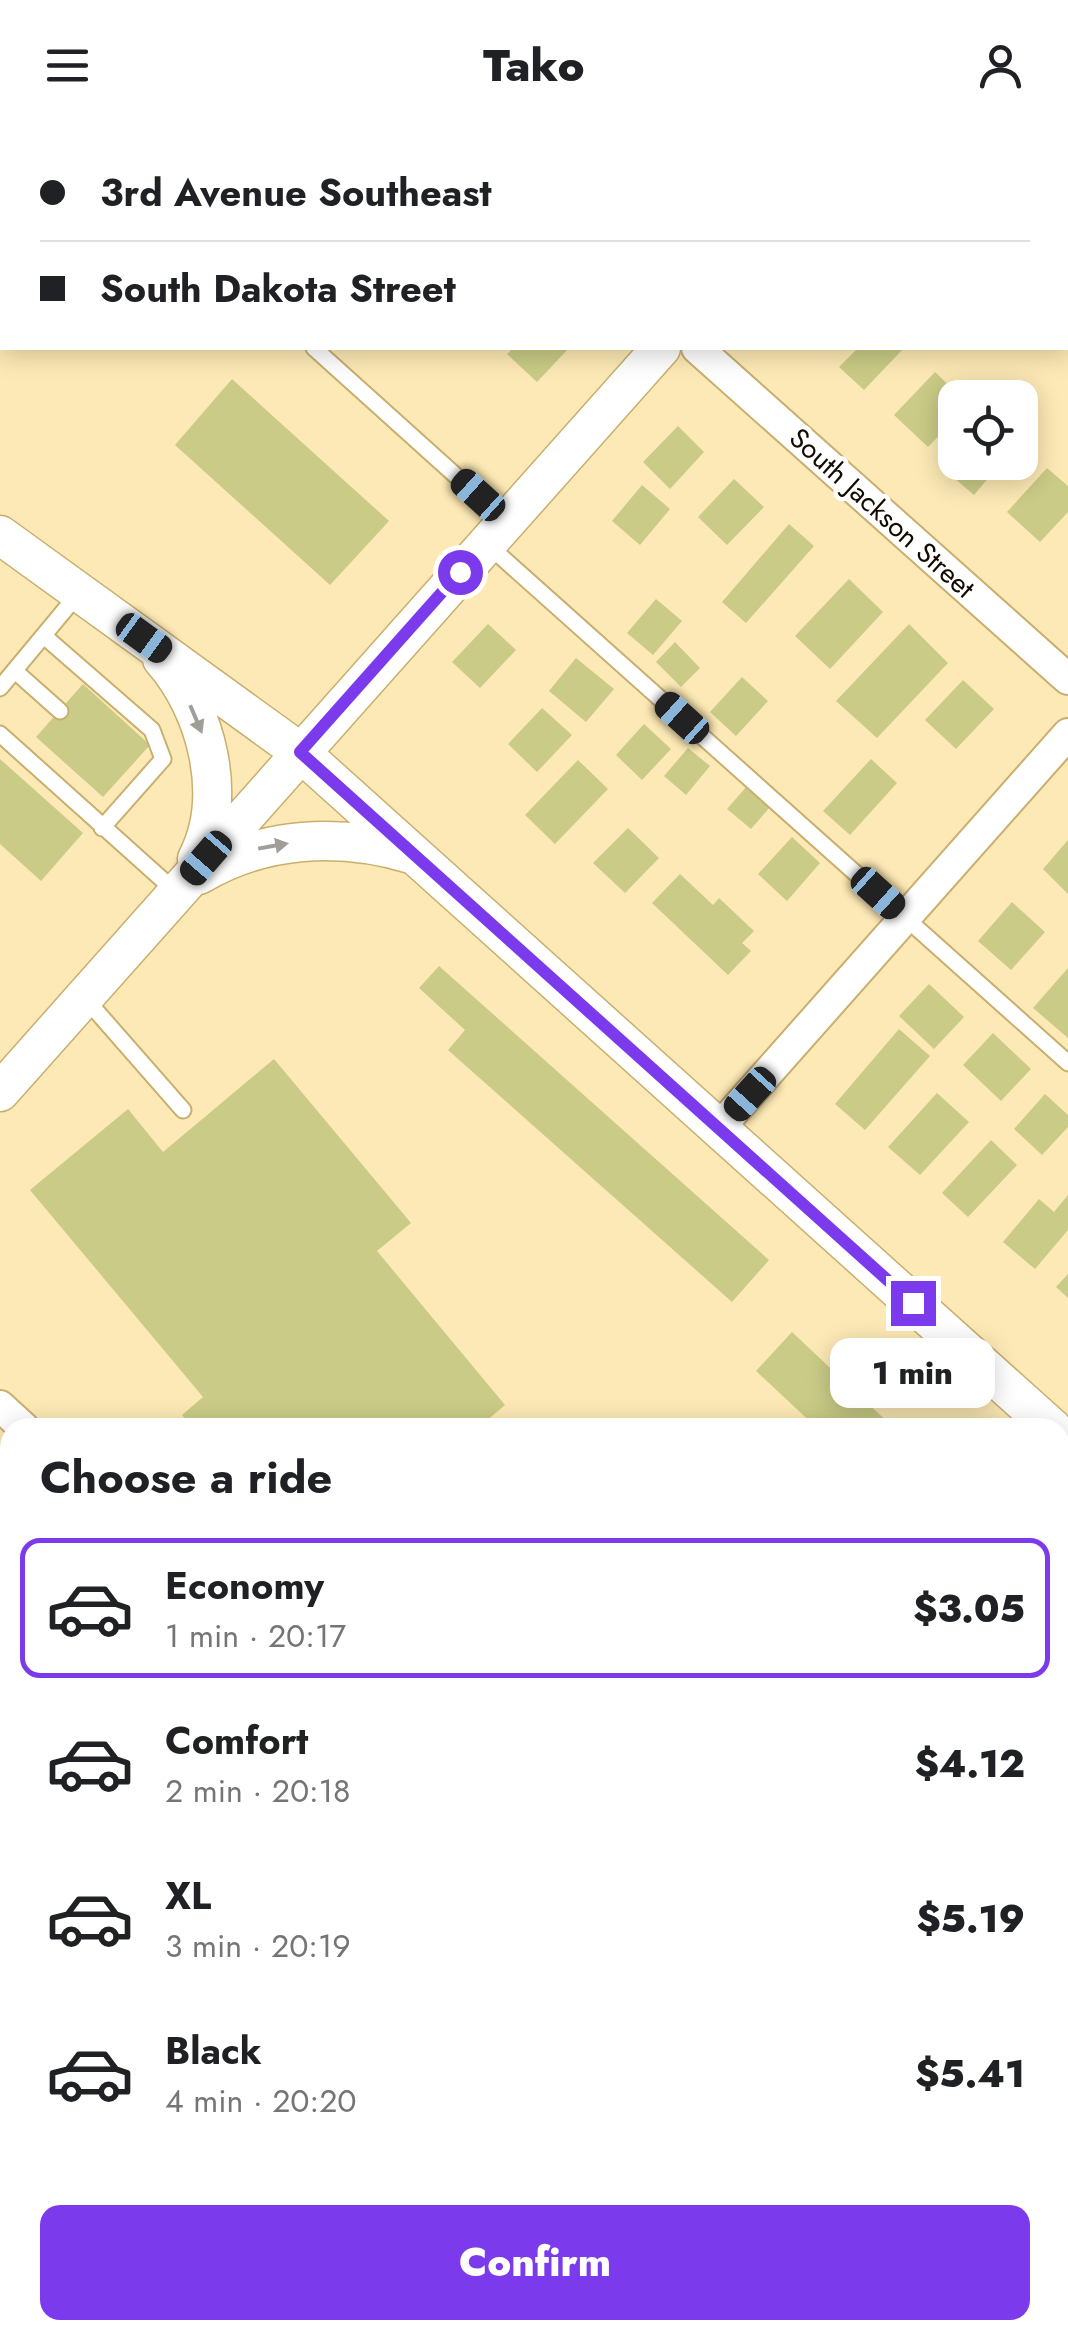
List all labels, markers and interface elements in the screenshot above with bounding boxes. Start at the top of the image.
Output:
text: Tako [483,33,585,98]
icon: menu [40,38,95,93]
icon: person [973,38,1028,93]
text: 3rd Avenue Southeast [100,165,492,220]
text: South Dakota Street [100,261,456,316]
map controls [938,380,1038,480]
button: locate [938,380,1038,480]
street label: South Jackson Street [780,418,984,608]
car [446,464,510,526]
route start [438,550,483,595]
car [111,608,177,668]
car [650,687,714,749]
one-way arrow [188,704,204,734]
car [175,826,237,890]
one-way arrow [258,838,290,853]
car [846,862,910,924]
car [719,1062,781,1126]
route end [891,1281,936,1326]
callout: 1 min [830,1338,996,1408]
text: 1 min [872,1350,953,1396]
text: Choose a ride [40,1445,332,1510]
text: Economy [165,1558,324,1613]
icon: car [45,1563,135,1653]
text: $3.05 [913,1581,1025,1636]
text: 1 min · 20:17 [165,1613,346,1659]
text: Comfort [165,1713,308,1768]
icon: car [45,1718,135,1808]
text: $4.12 [915,1736,1025,1791]
text: 2 min · 20:18 [165,1768,351,1814]
text: XL [165,1868,211,1923]
icon: car [45,1873,135,1963]
text: $5.19 [916,1891,1025,1946]
text: 3 min · 20:19 [165,1923,351,1969]
text: Black [165,2023,262,2078]
icon: car [45,2028,135,2118]
text: $5.41 [915,2046,1025,2101]
text: 4 min · 20:20 [165,2078,357,2124]
button: Confirm [40,2205,1030,2320]

